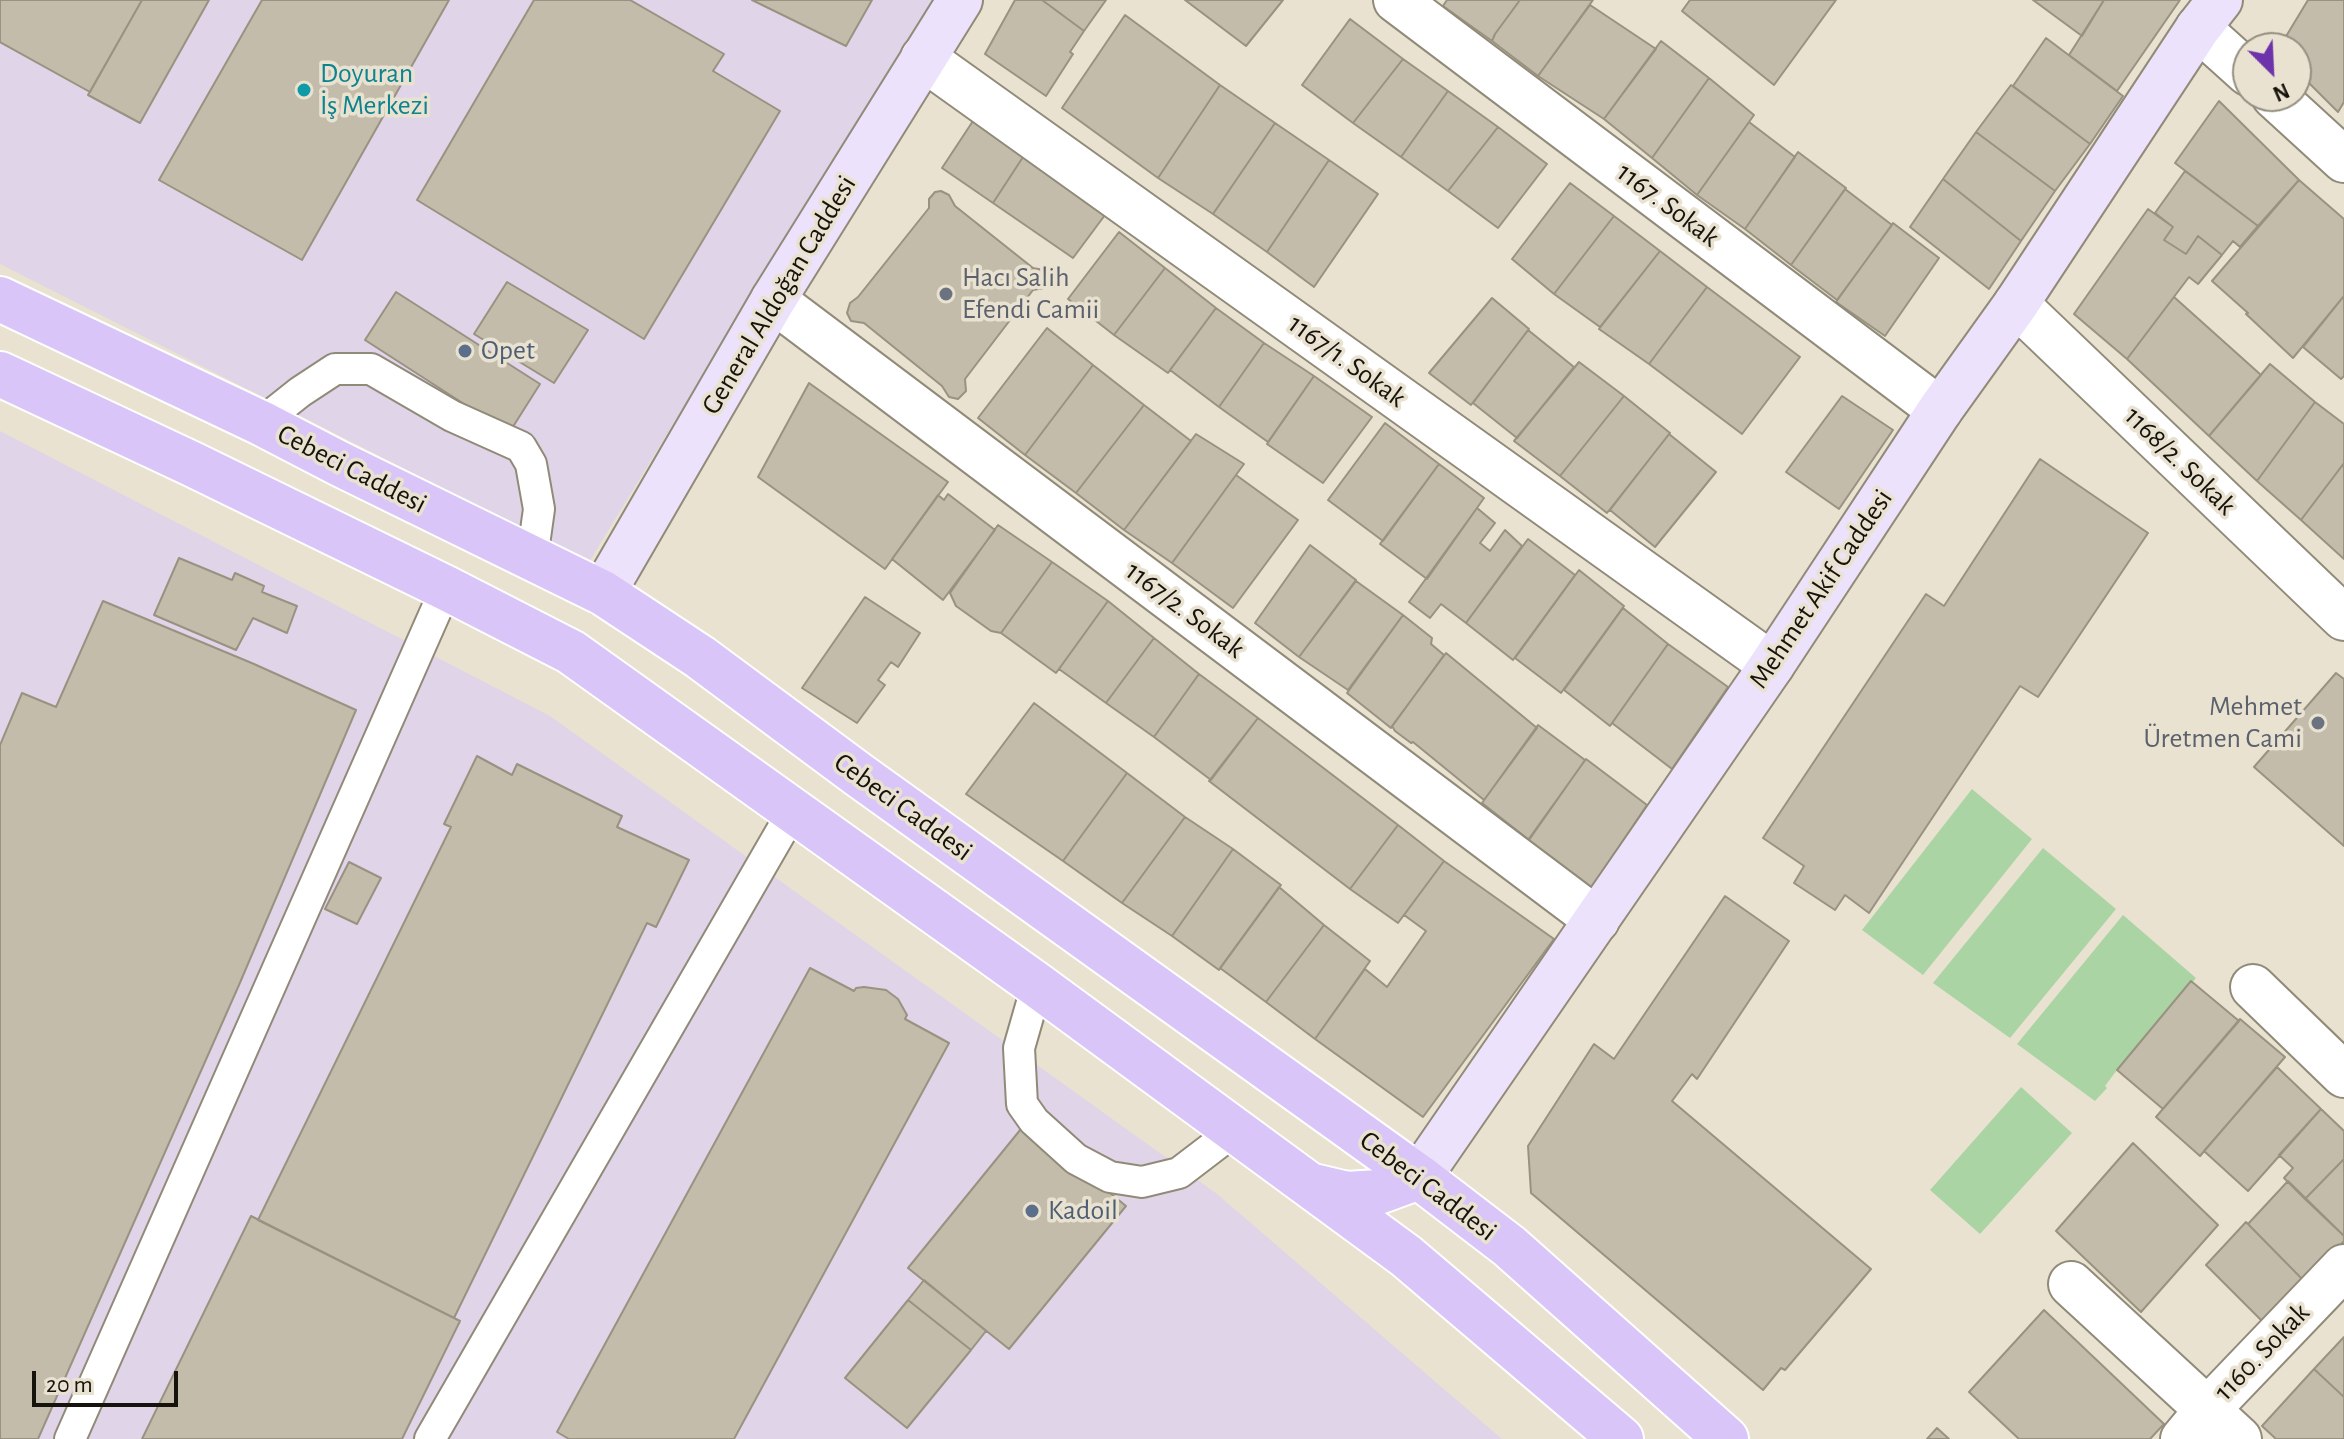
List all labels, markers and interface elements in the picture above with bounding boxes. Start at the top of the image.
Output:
north arrow [2232,32,2312,112]
place label: Doyuran İş Merkezi [320,57,429,123]
text: N [2269,79,2292,105]
marker: Doyuran İş Merkezi [295,81,313,99]
street label: 1167. Sokak [1610,156,1726,254]
street label: General Aldoğan Caddesi [694,170,864,420]
place label: Hacı Salih Efendi Camii [962,261,1099,327]
marker: Hacı Salih Efendi Camii [937,285,955,303]
street label: 1167/1. Sokak [1282,307,1412,415]
place label: Opet [481,334,535,368]
marker: Opet [456,342,474,360]
street label: 1168/2. Sokak [2117,400,2243,522]
street label: Cebeci Caddesi [272,417,432,521]
street label: Mehmet Akif Caddesi [1742,483,1900,695]
street label: 1167/2. Sokak [1119,554,1251,666]
place label: Mehmet Üretmen Cami [2143,690,2302,756]
marker: Mehmet Üretmen Cami [2309,714,2327,732]
street label: Cebeci Caddesi [827,746,979,868]
street label: Cebeci Caddesi [1353,1124,1503,1248]
place label: Kadoil [1048,1194,1118,1228]
marker: Kadoil [1023,1202,1041,1220]
street label: 1160. Sokak [2207,1296,2317,1408]
scale bar [36,1355,182,1405]
text: 20 m [46,1373,93,1397]

